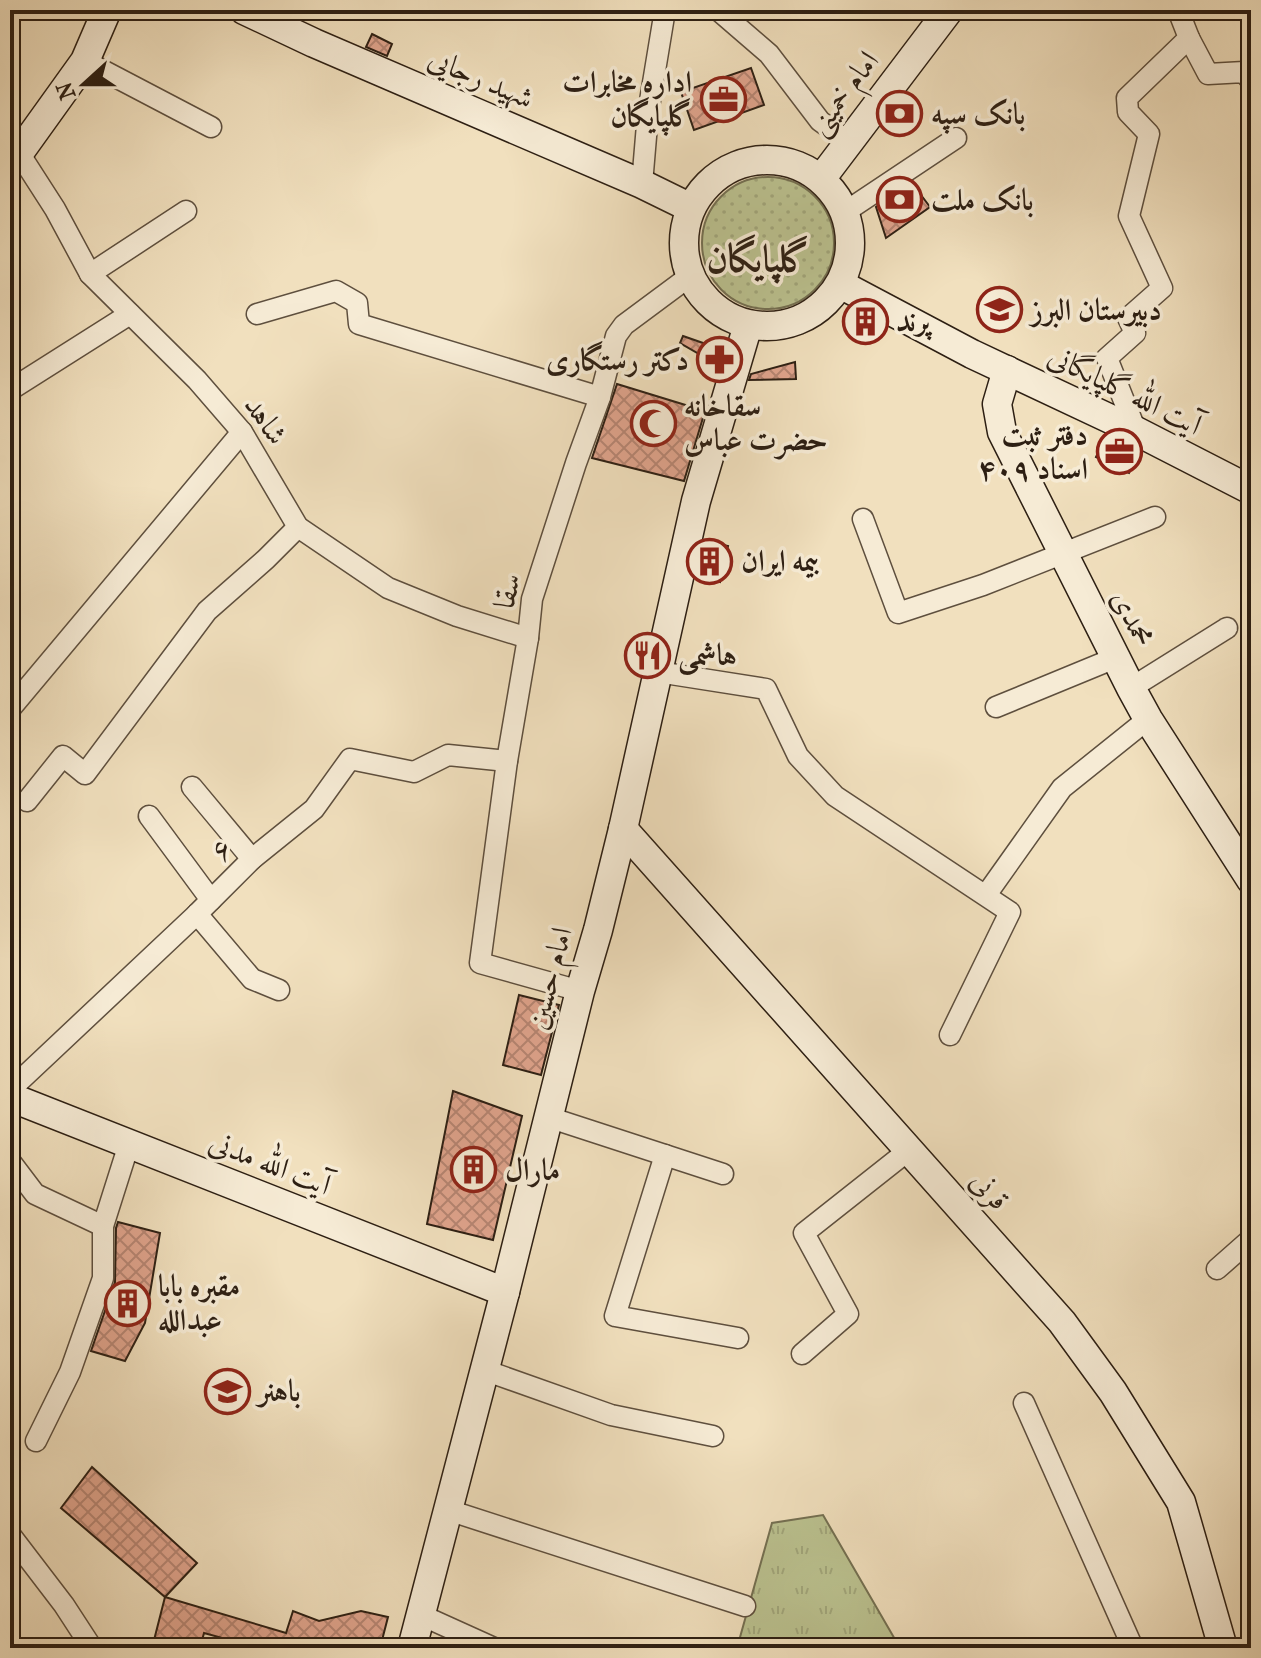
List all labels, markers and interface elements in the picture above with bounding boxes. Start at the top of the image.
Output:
street label: شهید رجایی [422,41,539,118]
north arrow [44,44,124,124]
street label: امام خمینی [801,44,893,147]
place label: اداره مخابرات گلپایگان [562,65,692,136]
office icon: اداره مخابرات گلپایگان [699,75,747,123]
text: N [51,78,81,103]
bank icon: بانک سپه [876,90,924,138]
place label: بانک سپه [931,97,1025,134]
bank icon: بانک ملت [876,176,924,224]
place label: بانک ملت [931,183,1034,218]
district label: گلپایگان [706,234,810,284]
school or university icon: دبیرستان البرز [976,286,1024,334]
place label: دبیرستان البرز [1028,293,1162,328]
building icon: پرند [841,297,889,345]
place label: پرند [896,304,933,341]
street label: آیت الله گلپایگانی [1041,333,1213,446]
pharmacy icon: دکتر رستگاری [696,336,744,384]
place label: دکتر رستگاری [546,340,689,378]
street label: شاهد [236,389,295,451]
place label: سقاخانه حضرت عباس [684,389,828,460]
mosque icon: سقاخانه حضرت عباس [629,399,677,447]
place label: دفتر ثبت اسناد ۴۰۹ [978,418,1088,487]
office icon: دفتر ثبت اسناد ۴۰۹ [1095,428,1143,476]
building icon: بیمه ایران [686,537,734,585]
place label: بیمه ایران [741,544,819,579]
street label: سقا [487,570,528,612]
street label: محمدی [1104,584,1162,652]
restaurant icon: هاشمی [623,631,671,679]
place label: هاشمی [678,638,737,675]
street label: ۶ [203,831,240,868]
street label: امام حسین [519,923,588,1035]
street label: آیت الله مدنی [204,1119,341,1205]
building icon: مارال [450,1146,498,1194]
place label: مارال [505,1153,560,1188]
street label: قرنی [962,1163,1016,1218]
place label: مقبره بابا عبدالله [158,1269,240,1338]
building icon: مقبره بابا عبدالله [103,1279,151,1327]
school or university icon: باهنر [203,1367,251,1415]
place label: باهنر [255,1374,301,1409]

